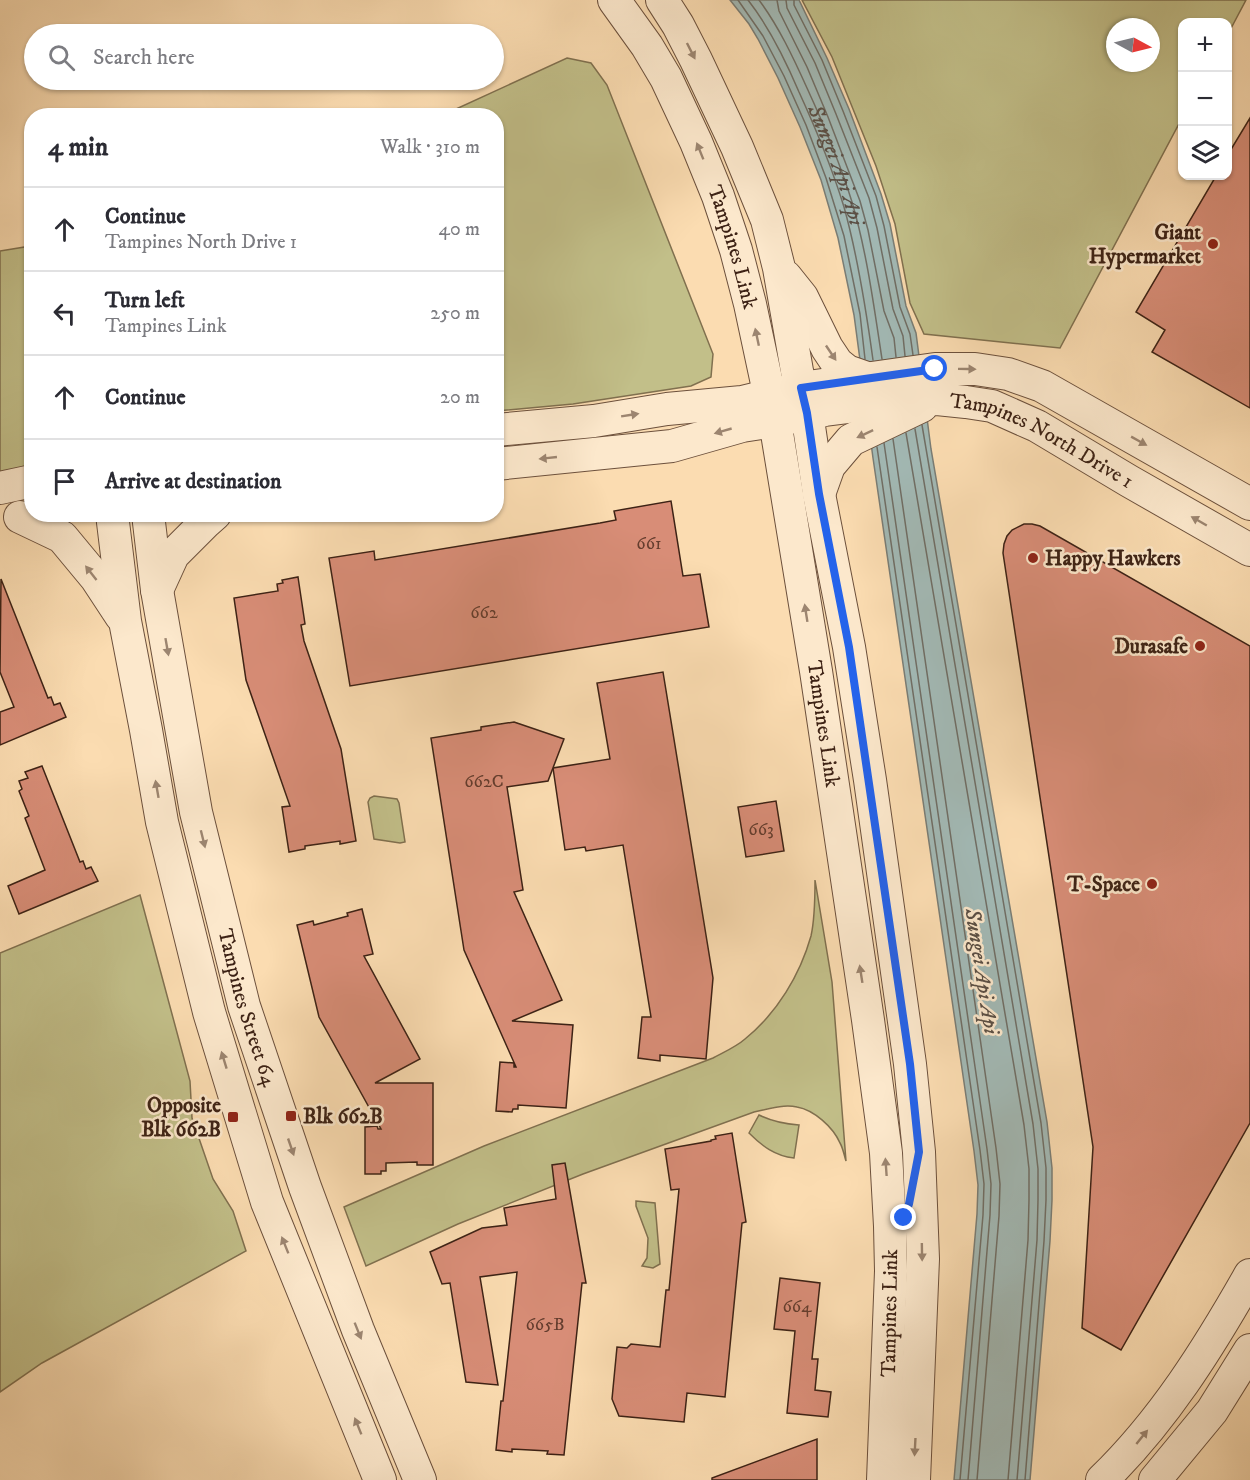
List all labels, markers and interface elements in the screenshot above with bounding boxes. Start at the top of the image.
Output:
north arrow [1106,18,1160,72]
map controls [1178,18,1232,180]
button: + [1178,18,1232,72]
search box [24,24,504,90]
icon: search [45,41,78,74]
one-way arrow [686,42,696,59]
text: Search here [93,44,195,71]
button: − [1178,72,1232,126]
water label: Sungei Api Api [801,100,870,229]
button: layers [1178,126,1232,180]
text: 4 min [48,131,108,164]
text: Walk · 310 m [380,135,480,160]
one-way arrow [695,142,705,160]
street label: Tampines Link [701,182,763,312]
text: Continue [105,203,186,230]
icon: ahead [48,213,81,246]
text: 40 m [438,217,480,242]
place label: Giant Hypermarket [1089,220,1201,270]
text: Tampines North Drive 1 [105,230,297,255]
marker: Giant Hypermarket [1206,237,1220,251]
text: Turn left [105,287,185,314]
icon: left [48,297,81,330]
text: 250 m [430,301,480,326]
text: Tampines Link [105,314,227,339]
one-way arrow [752,328,761,347]
one-way arrow [825,345,836,361]
route start [921,355,947,381]
one-way arrow [957,364,976,374]
icon: ahead [48,381,81,414]
text: Continue [105,384,186,411]
text: 20 m [440,385,480,410]
street label: Tampines North Drive 1 [949,388,1138,495]
one-way arrow [621,410,640,419]
one-way arrow [714,427,732,437]
one-way arrow [857,429,874,438]
one-way arrow [1131,436,1148,446]
one-way arrow [538,454,557,463]
icon: arrive [48,465,81,498]
text: Arrive at destination [105,468,282,495]
one-way arrow [1190,516,1207,526]
house number: 661 [636,533,662,555]
place label: Happy Hawkers [1045,546,1180,572]
marker: Happy Hawkers [1026,551,1040,565]
one-way arrow [85,565,98,581]
house number: 662 [470,602,498,624]
one-way arrow [802,603,811,622]
place label: Durasafe [1114,634,1188,660]
one-way arrow [163,638,172,657]
marker: Durasafe [1193,639,1207,653]
street label: Tampines Link [800,659,845,790]
house number: 662C [464,771,504,793]
one-way arrow [152,780,161,799]
house number: 663 [748,819,774,841]
one-way arrow [198,830,208,848]
place label: T-Space [1066,872,1140,898]
marker: T-Space [1145,877,1159,891]
water label: Sungei Api Api [958,905,1005,1037]
street label: Tampines Street 64 [211,926,282,1091]
one-way arrow [856,964,865,983]
one-way arrow [218,1051,228,1069]
place label: Opposite Blk 662B [141,1093,221,1143]
place label: Blk 662B [303,1104,383,1130]
marker: Blk 662B [284,1109,298,1123]
marker: Opposite Blk 662B [226,1110,240,1124]
one-way arrow [287,1138,297,1156]
one-way arrow [882,1158,891,1177]
route end [890,1204,916,1230]
one-way arrow [280,1236,289,1254]
one-way arrow [918,1243,927,1262]
street label: Tampines Link [876,1248,904,1377]
house number: 664 [782,1296,812,1318]
house number: 665B [525,1314,565,1336]
one-way arrow [353,1322,363,1340]
one-way arrow [353,1416,363,1434]
one-way arrow [1135,1430,1148,1445]
one-way arrow [911,1438,920,1457]

